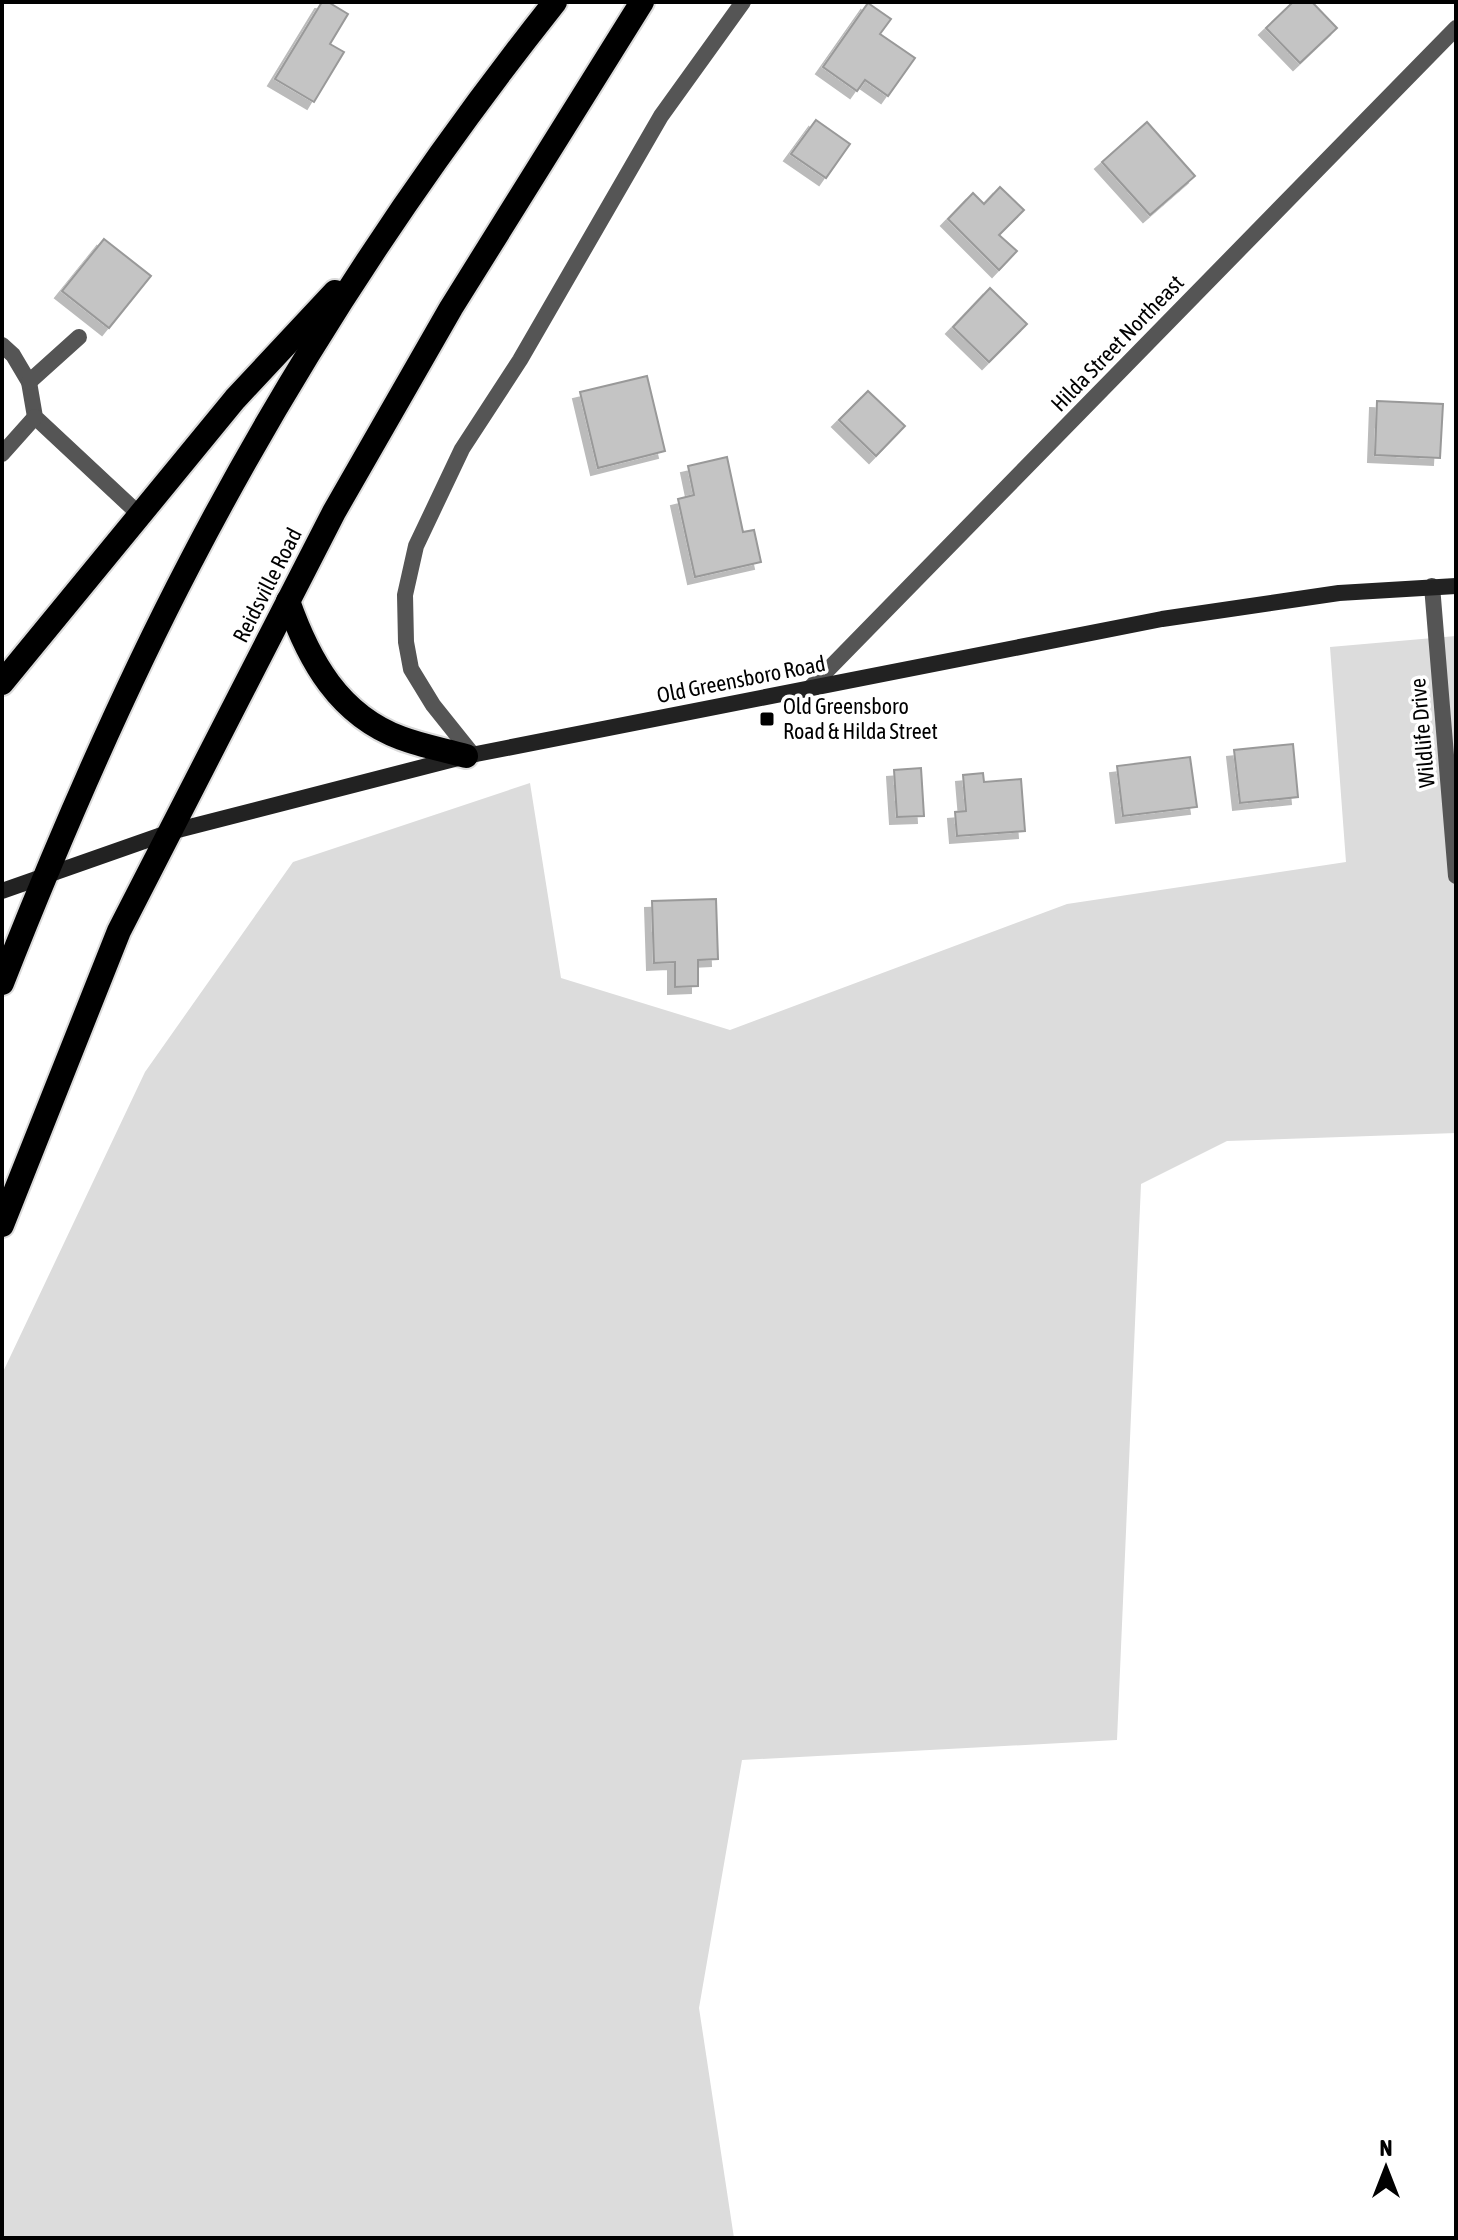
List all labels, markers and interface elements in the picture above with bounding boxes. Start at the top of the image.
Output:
street label: Hilda Street Northeast [1045,269,1189,417]
street label: Reidsville Road [227,523,307,647]
street label: Old Greensboro Road [655,650,827,708]
street label: Wildlife Drive [1404,677,1440,789]
place label: Old Greensboro Road & Hilda Street [783,693,938,744]
marker: Old Greensboro Road & Hilda Street [758,710,776,728]
north arrow [1346,2128,1426,2208]
text: N [1380,2135,1392,2161]

